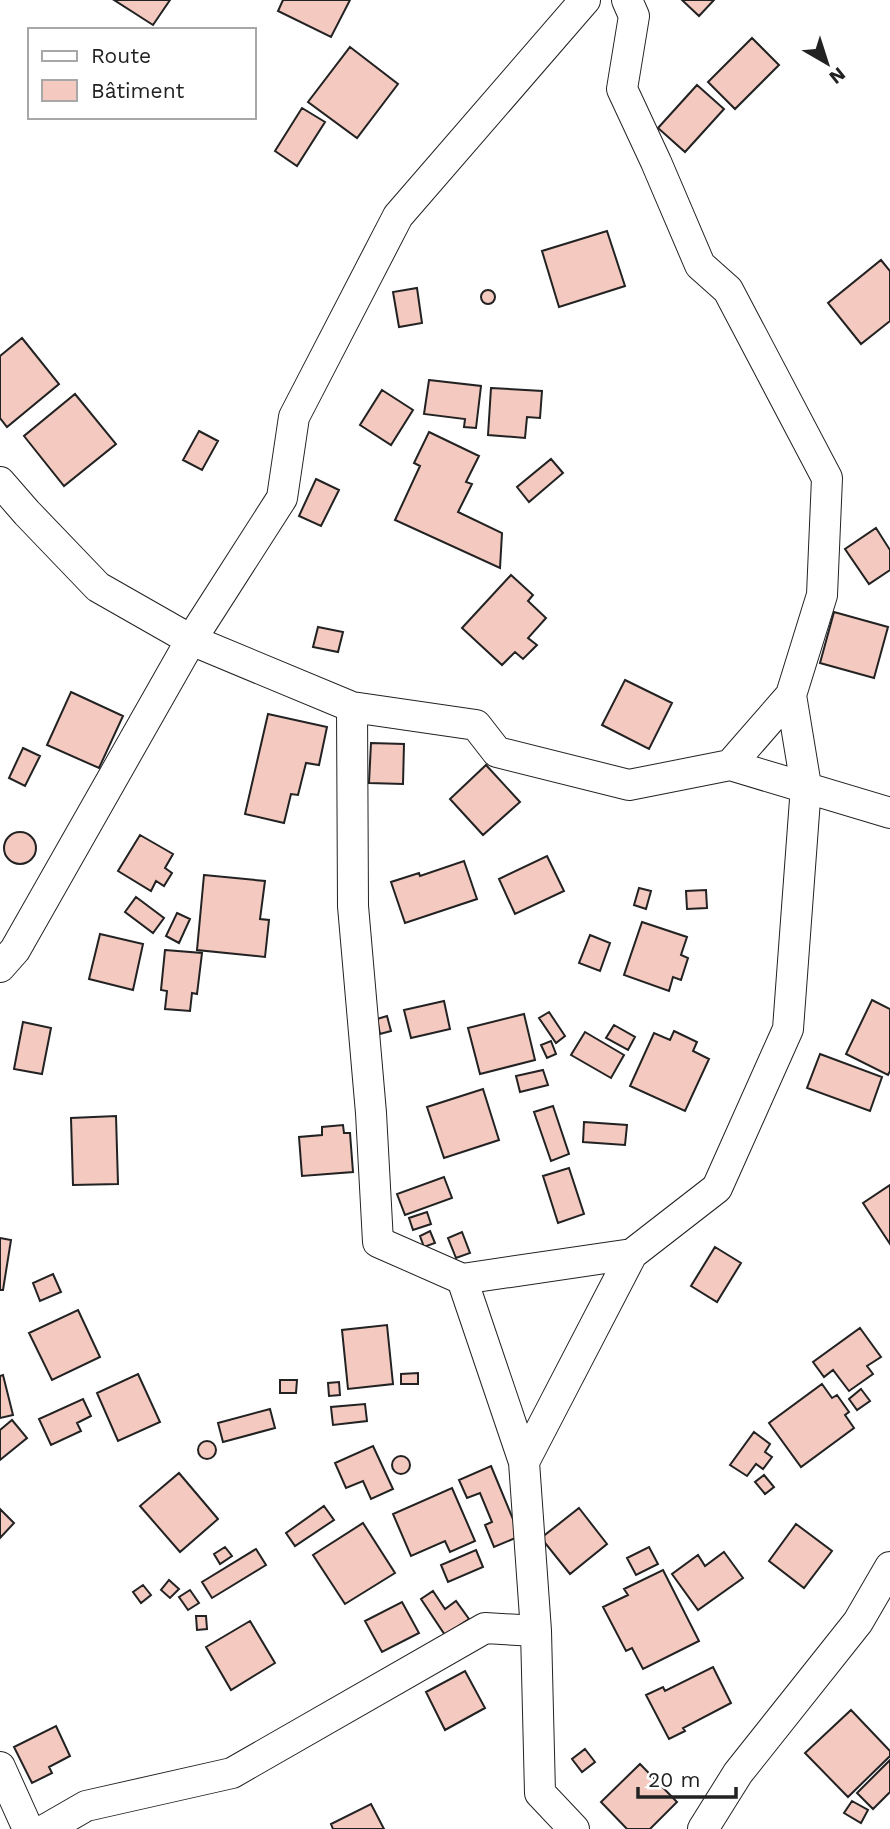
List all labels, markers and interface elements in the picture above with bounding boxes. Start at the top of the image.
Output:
legend [28,28,256,119]
north arrow [792,28,862,98]
text: Route [91,43,151,68]
text: N [825,62,850,89]
text: Bâtiment [91,78,185,103]
scale bar [638,1756,736,1800]
text: 20 m [648,1767,700,1792]

